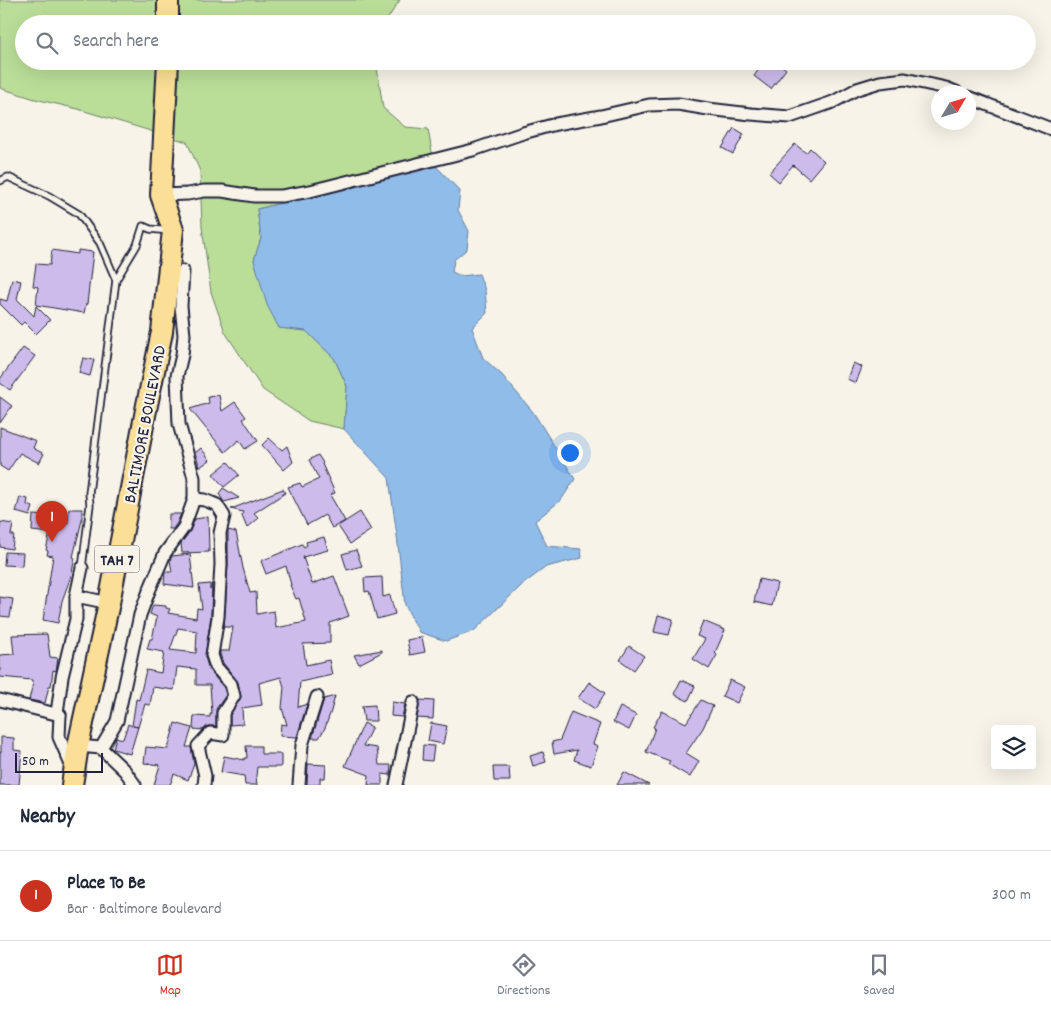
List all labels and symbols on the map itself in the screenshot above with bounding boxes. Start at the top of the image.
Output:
north arrow [931,85,976,130]
street label: BALTIMORE BOULEVARD [119,344,174,505]
your location [557,440,583,466]
pin: 1 [36,501,68,542]
road number: TAH 7 [94,546,140,572]
scale bar [15,750,102,773]

